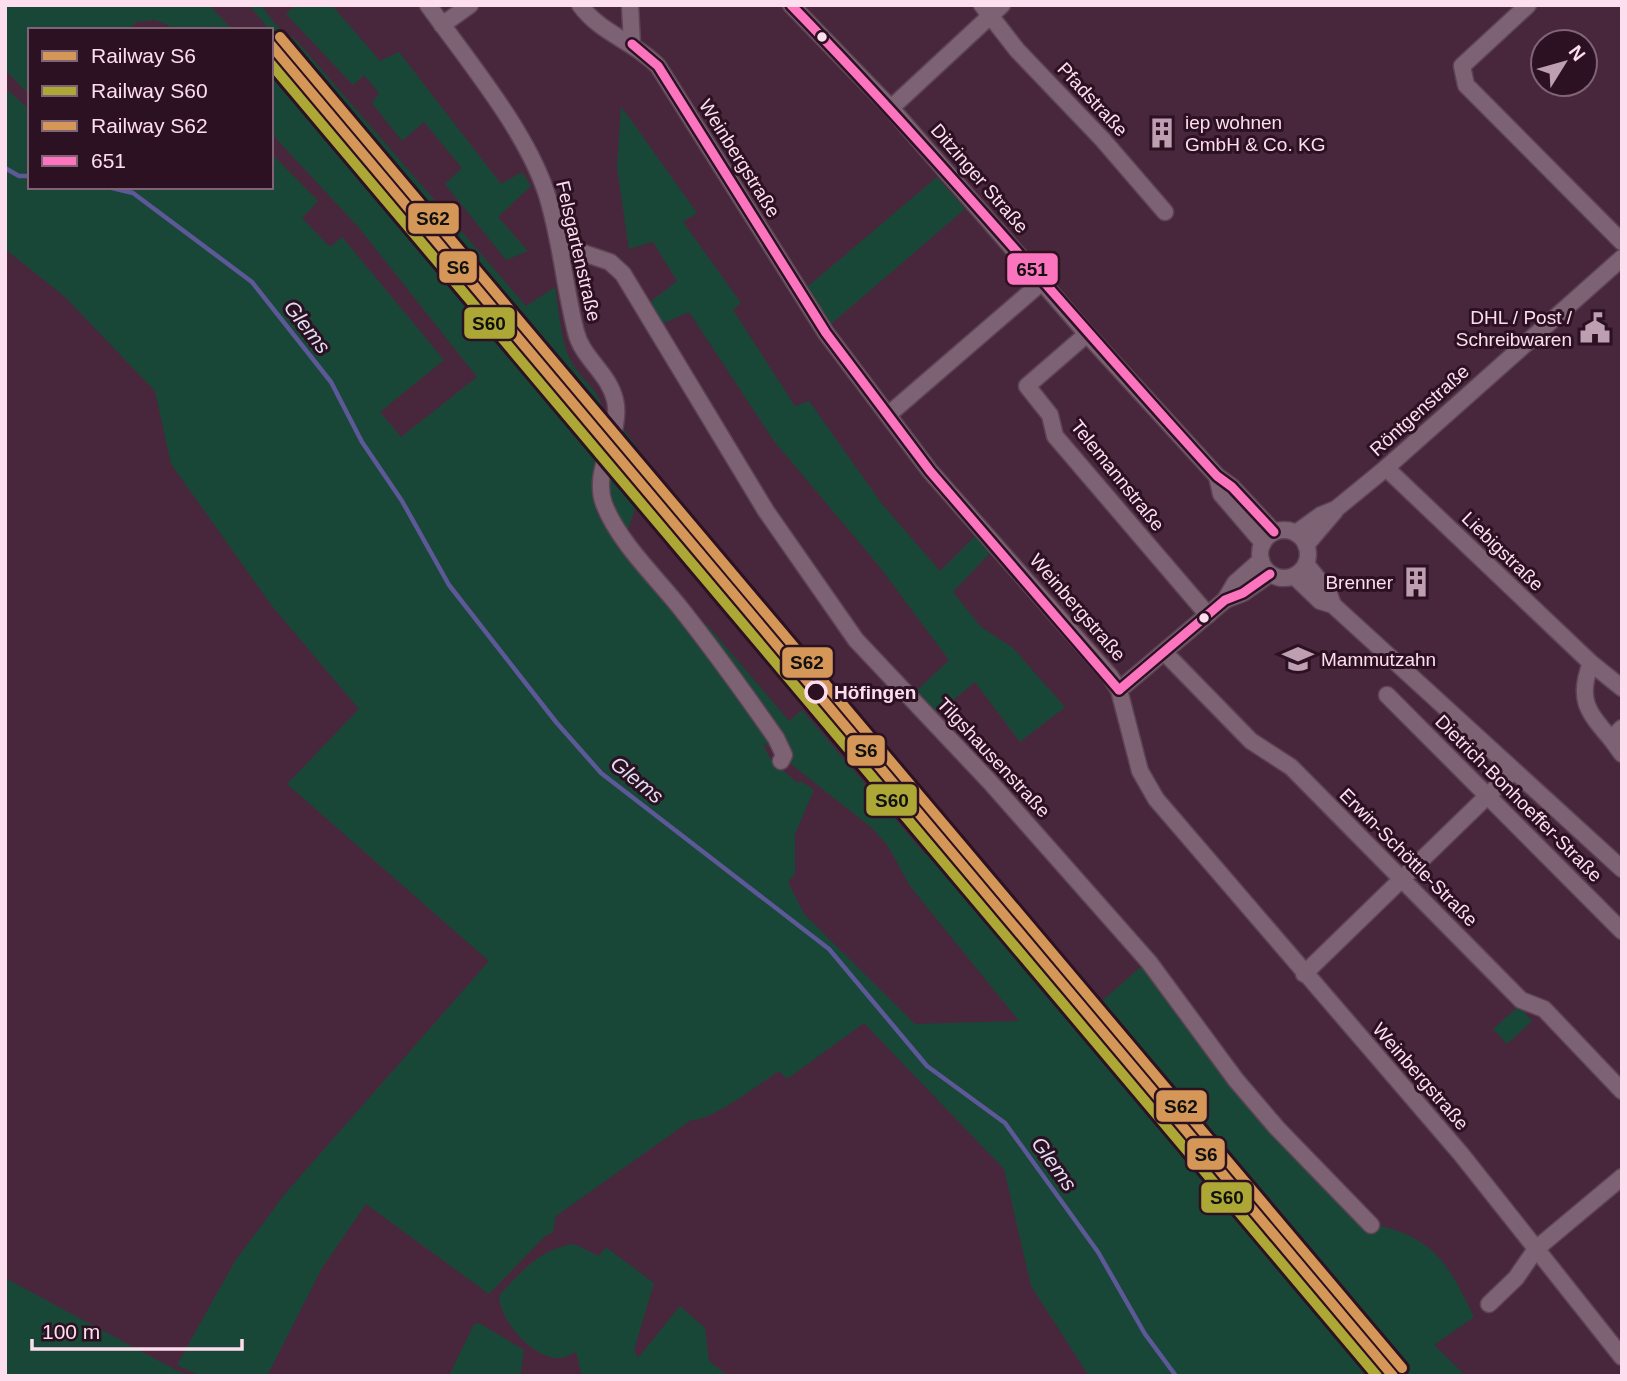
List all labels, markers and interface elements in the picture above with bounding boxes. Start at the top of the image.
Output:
legend [28,28,273,189]
north arrow [1529,28,1599,98]
unlabelled marker [815,30,829,44]
text: N [1565,41,1590,65]
text: Railway S6 [91,44,196,67]
street label: Pfadstraße [1053,58,1132,140]
text: Railway S60 [91,79,208,102]
street label: Weinbergstraße [695,96,784,221]
place label: iep wohnen GmbH & Co. KG [1185,112,1325,155]
text: Railway S62 [91,114,208,137]
building icon: iep wohnen GmbH & Co. KG [1145,116,1179,150]
street label: Ditzinger Straße [927,120,1033,237]
text: 651 [91,149,126,172]
street label: Felsgartenstraße [552,179,605,323]
line badge: S62 [407,202,460,235]
text: S62 [416,208,450,229]
line badge: S6 [438,250,478,284]
line badge: 651 [1006,252,1059,286]
text: S6 [446,257,470,278]
text: 651 [1016,259,1048,280]
water label: Glems [280,296,335,358]
line badge: S60 [463,306,516,340]
place label: DHL / Post / Schreibwaren [1456,307,1573,350]
public building icon: DHL / Post / Schreibwaren [1578,311,1612,345]
text: S60 [472,313,506,334]
street label: Röntgenstraße [1366,361,1473,460]
street label: Telemannstraße [1067,416,1169,535]
street label: Liebigstraße [1458,507,1548,595]
street label: Weinbergstraße [1025,550,1130,665]
building icon: Brenner [1399,565,1433,599]
place label: Brenner [1325,572,1394,593]
unlabelled marker [1197,611,1211,625]
school or university icon: Mammutzahn [1281,642,1315,676]
line badge: S62 [781,646,834,679]
place label: Mammutzahn [1321,649,1436,670]
text: S62 [790,652,824,673]
marker: Höfingen [805,681,827,703]
place label: Höfingen [834,682,916,703]
street label: Tilgshausenstraße [933,693,1054,821]
street label: Dietrich-Bonhoeffer-Straße [1431,711,1606,886]
line badge: S6 [846,734,886,767]
text: S6 [854,740,878,761]
water label: Glems [606,752,669,808]
line badge: S60 [865,783,918,817]
street label: Erwin-Schöttle-Straße [1336,784,1482,930]
text: S60 [875,790,909,811]
street label: Weinbergstraße [1368,1019,1473,1134]
line badge: S62 [1155,1089,1208,1123]
text: S62 [1164,1096,1198,1117]
water label: Glems [1027,1132,1082,1195]
line badge: S6 [1186,1137,1226,1171]
text: S6 [1194,1144,1218,1165]
line badge: S60 [1200,1181,1253,1214]
text: S60 [1210,1187,1244,1208]
scale bar [32,1308,242,1352]
text: 100 m [42,1320,100,1343]

